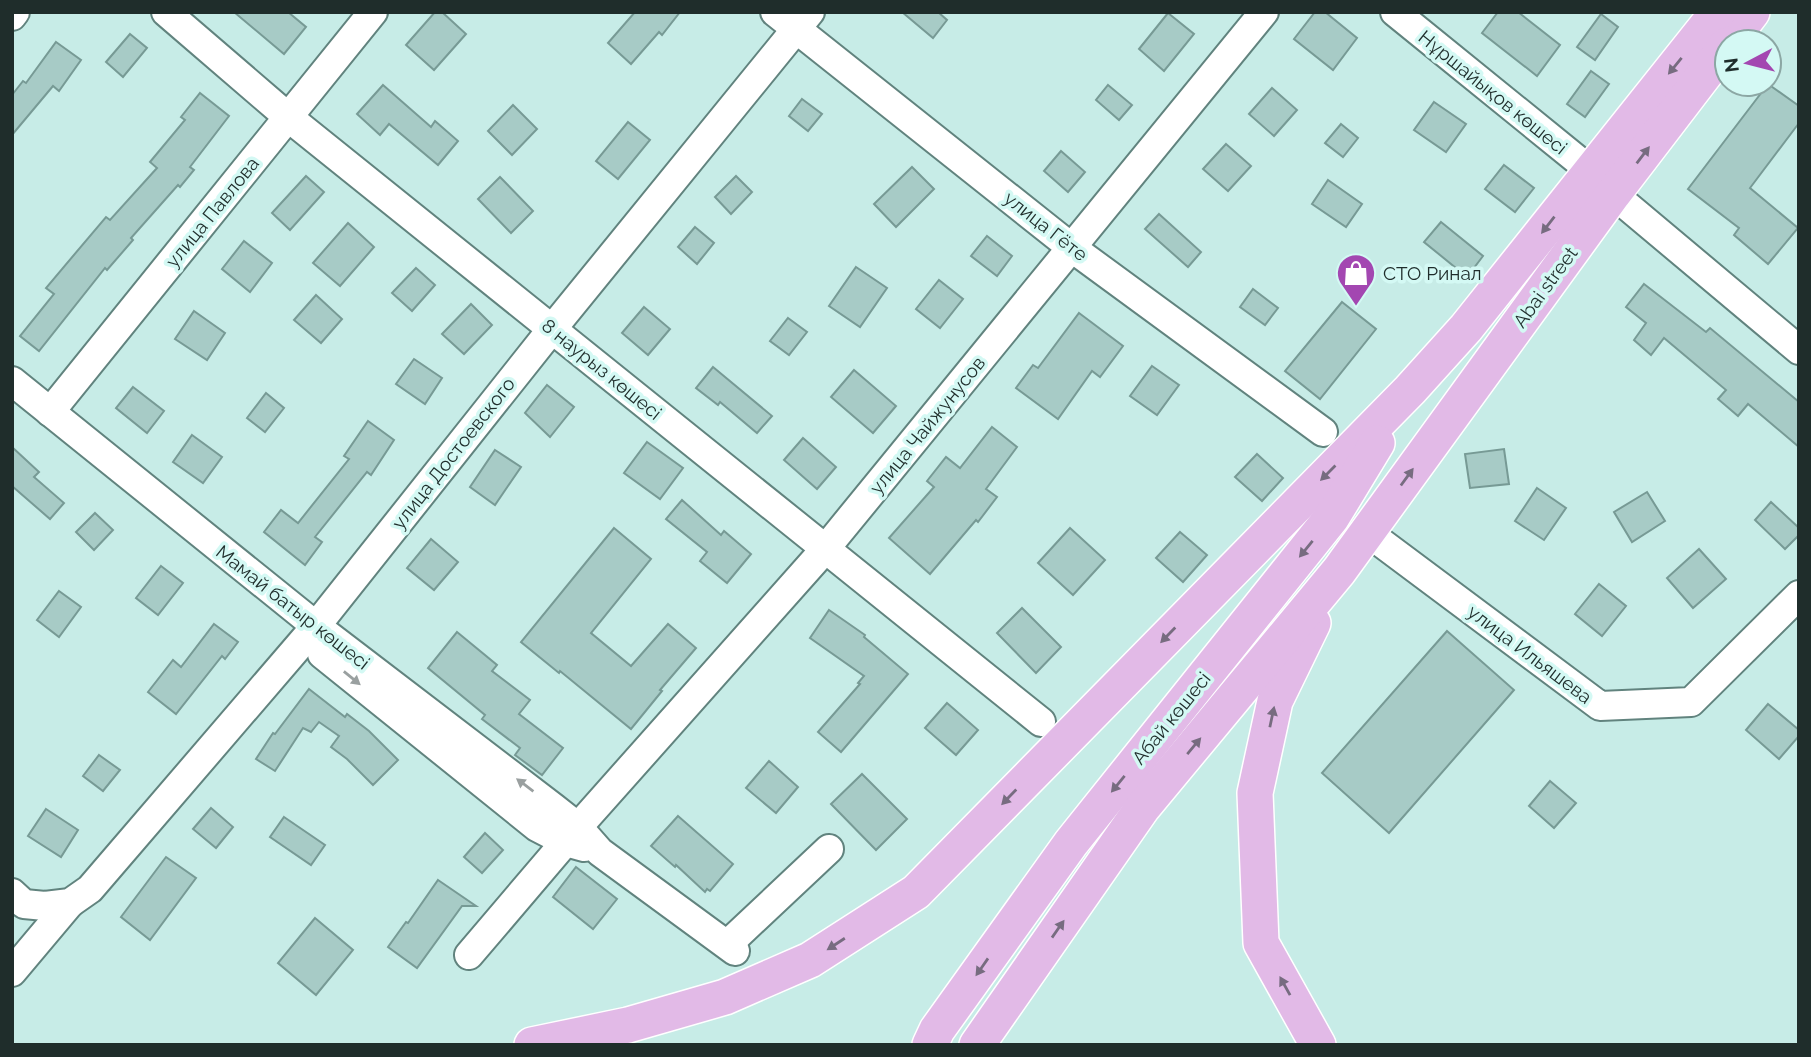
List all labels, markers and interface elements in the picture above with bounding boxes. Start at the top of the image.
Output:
street label: Нұршайықов көшесі [1415,26,1571,158]
north arrow [1713,28,1783,98]
one-way arrow [1668,56,1683,74]
text: N [1719,57,1743,74]
one-way arrow [1635,147,1650,165]
street label: улица Павлова [161,152,263,272]
street label: улица Гёте [1000,187,1092,265]
one-way arrow [1541,215,1556,233]
street label: Abai street [1508,242,1582,332]
shop icon: СТО Ринал [1335,252,1377,307]
place label: СТО Ринал [1383,262,1482,284]
street label: 8 наурыз көшесі [538,314,666,424]
street label: улица Чайжунусов [865,352,989,498]
street label: улица Достоевского [387,373,519,533]
one-way arrow [1320,465,1336,481]
one-way arrow [1400,468,1414,486]
street label: Мамай батыр көшесі [212,540,374,674]
one-way arrow [1299,540,1314,558]
street label: улица Ильяшева [1464,600,1596,708]
one-way arrow [1161,626,1177,643]
street label: Абай көшесі [1127,668,1215,768]
one-way arrow [342,671,360,686]
one-way arrow [1266,706,1277,728]
one-way arrow [1186,738,1201,755]
one-way arrow [1111,776,1126,793]
one-way arrow [515,778,534,792]
one-way arrow [1000,789,1017,806]
one-way arrow [1051,920,1065,938]
one-way arrow [827,937,846,950]
one-way arrow [976,958,990,976]
one-way arrow [1279,975,1291,995]

